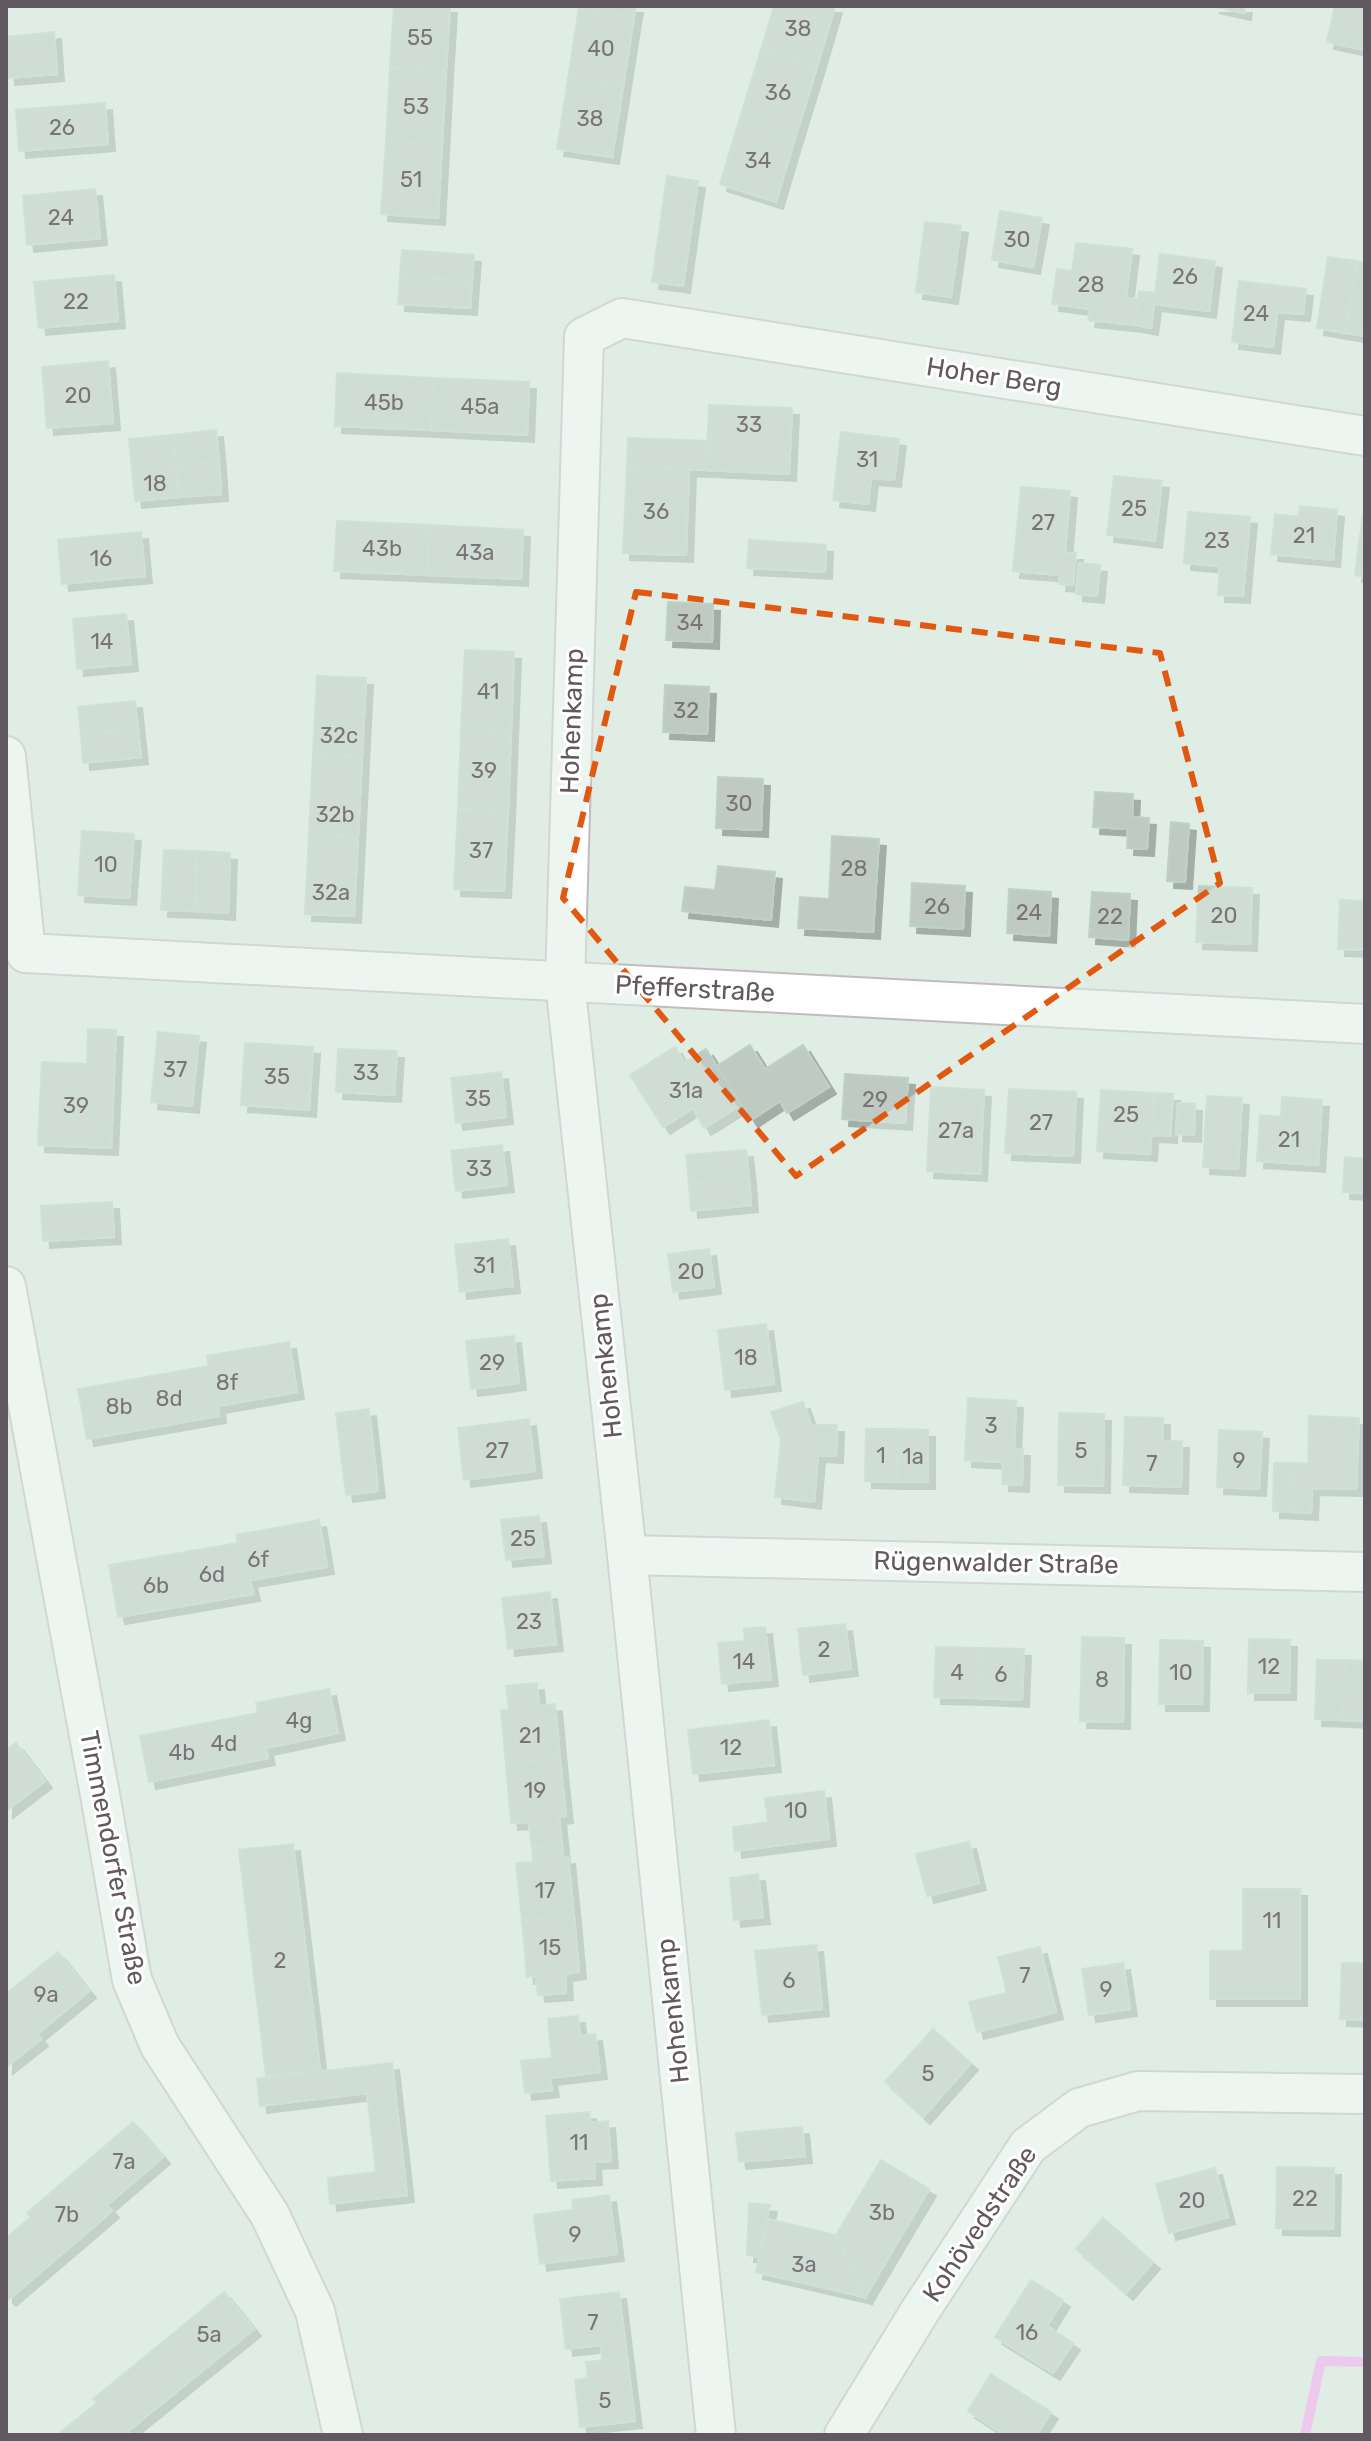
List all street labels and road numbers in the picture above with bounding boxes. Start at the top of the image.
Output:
street label: Hoher Berg [924,351,1064,403]
street label: Hohenkamp [554,648,590,794]
street label: Pfefferstraße [614,969,776,1009]
street label: Hohenkamp [583,1292,629,1440]
street label: Rügenwalder Straße [873,1545,1119,1581]
street label: Timmendorfer Straße [73,1728,153,1988]
street label: Hohenkamp [650,1937,696,2085]
street label: Kohövedstraße [916,2140,1044,2308]

